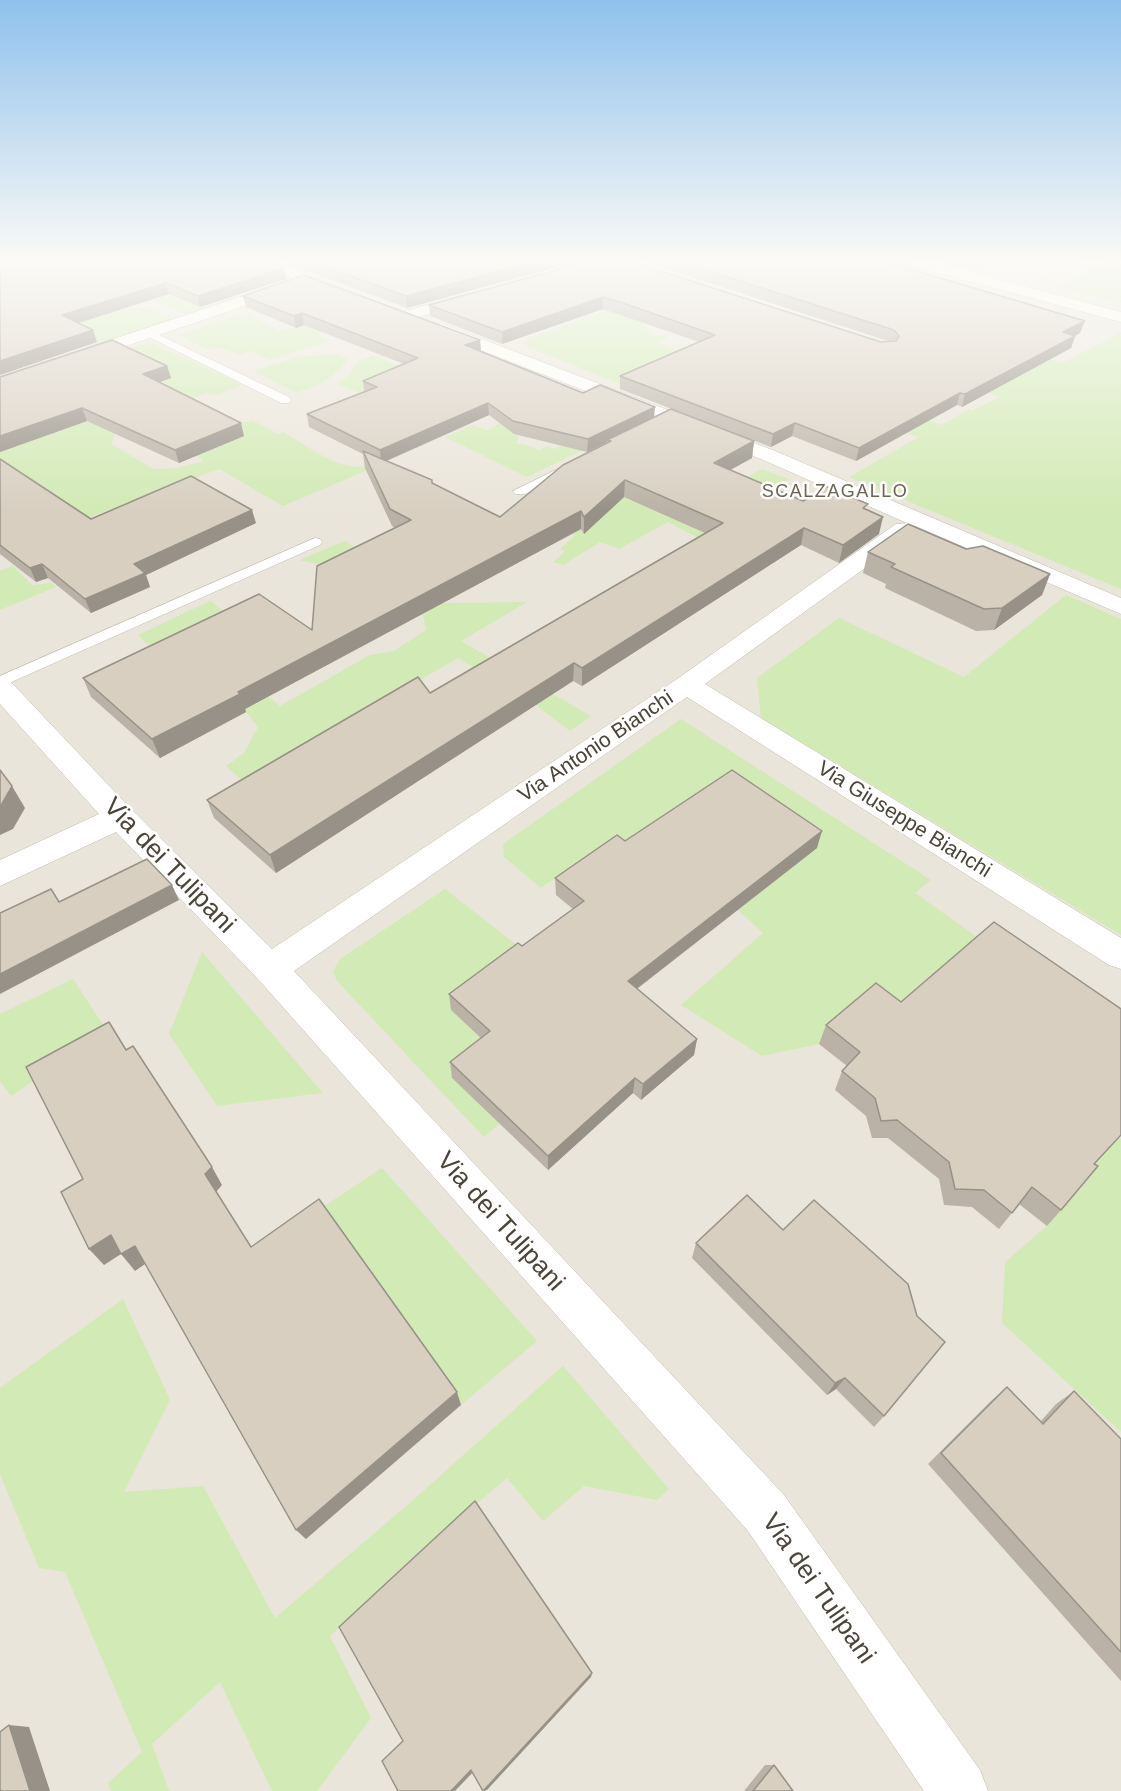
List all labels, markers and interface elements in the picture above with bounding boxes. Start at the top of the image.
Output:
district label: SCALZAGALLO [762,481,908,503]
street label: Via Antonio Bianchi [514,686,678,808]
street label: Via Giuseppe Bianchi [812,756,996,884]
street label: Via dei Tulipani [97,792,241,940]
street label: Via dei Tulipani [429,1146,571,1298]
street label: Via dei Tulipani [755,1508,881,1670]

